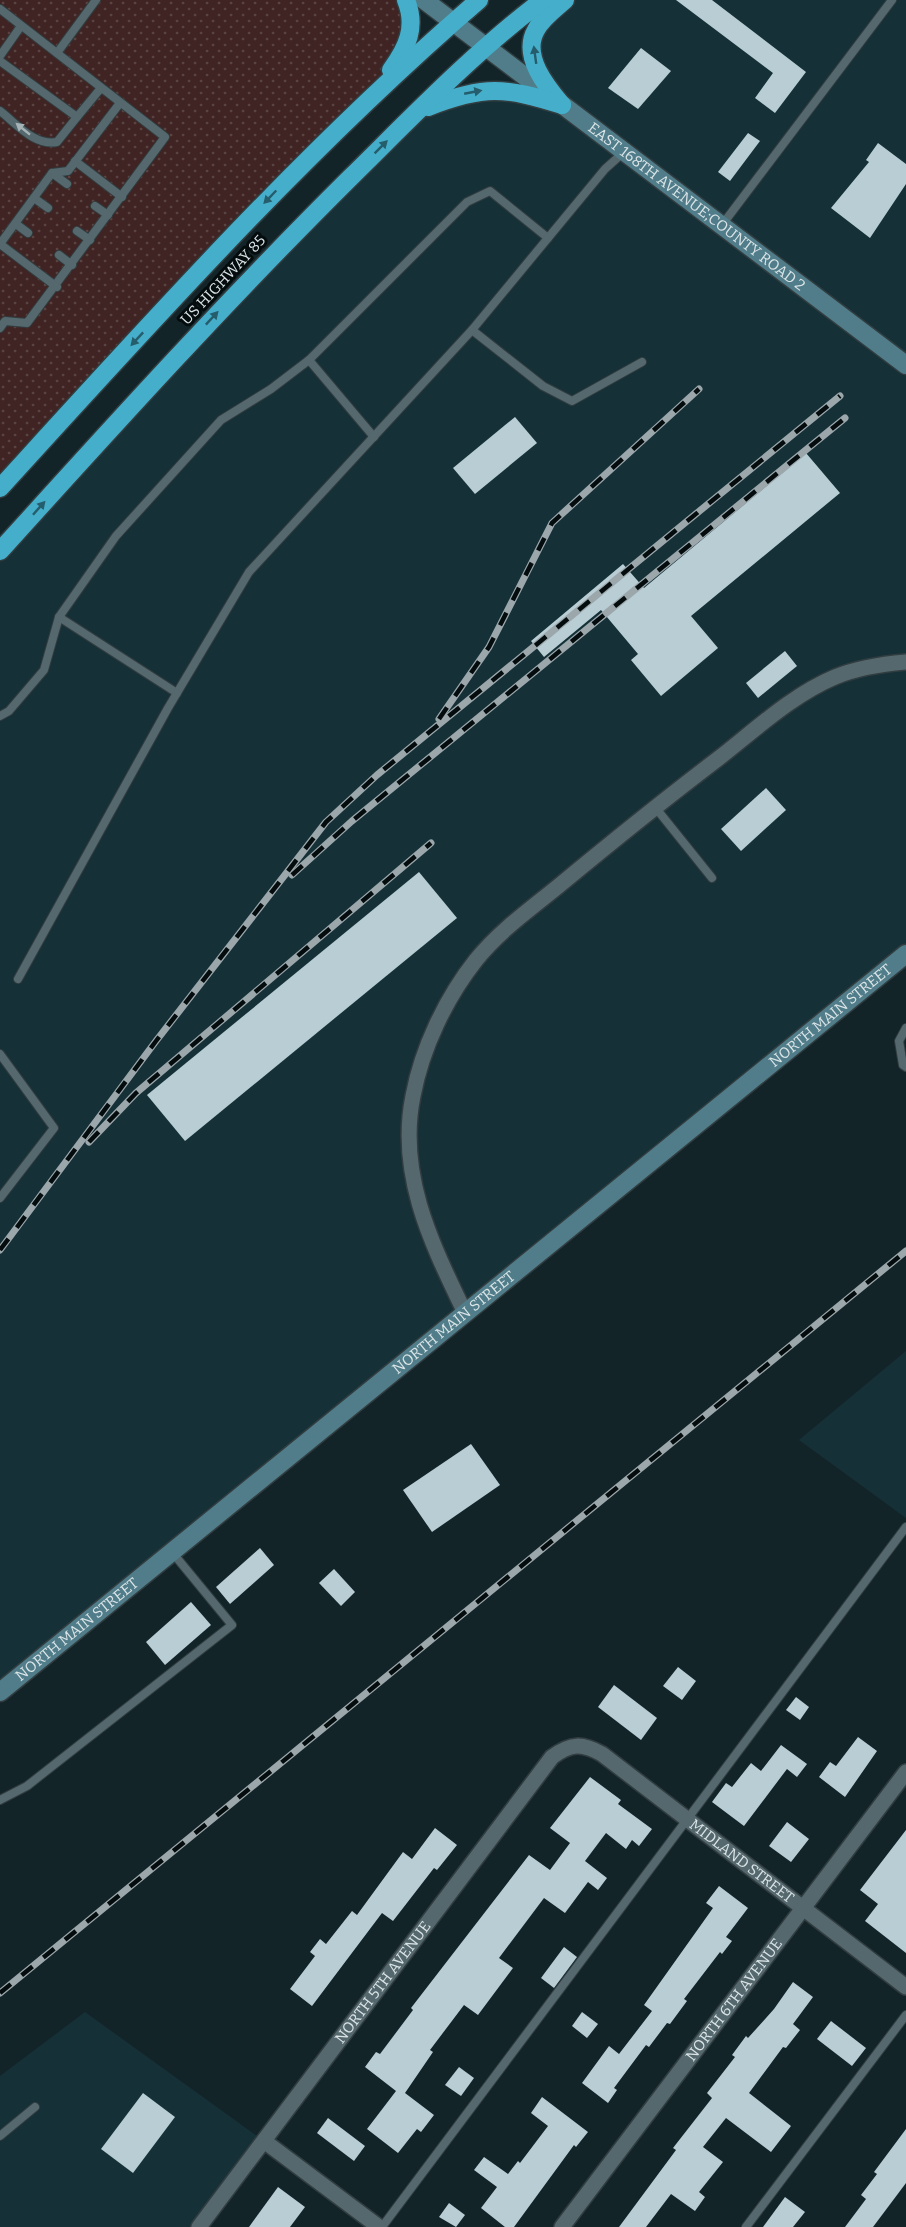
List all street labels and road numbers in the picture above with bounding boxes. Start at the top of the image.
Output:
street label: EAST 168TH AVENUE;COUNTY ROAD 2 [585,119,809,294]
street label: US HIGHWAY 85 [177,231,269,329]
street label: NORTH MAIN STREET [765,960,896,1071]
street label: NORTH MAIN STREET [389,1267,519,1378]
street label: NORTH MAIN STREET [12,1574,142,1685]
street label: MIDLAND STREET [686,1815,798,1907]
street label: NORTH 5TH AVENUE [331,1918,434,2047]
street label: NORTH 6TH AVENUE [682,1935,786,2065]

